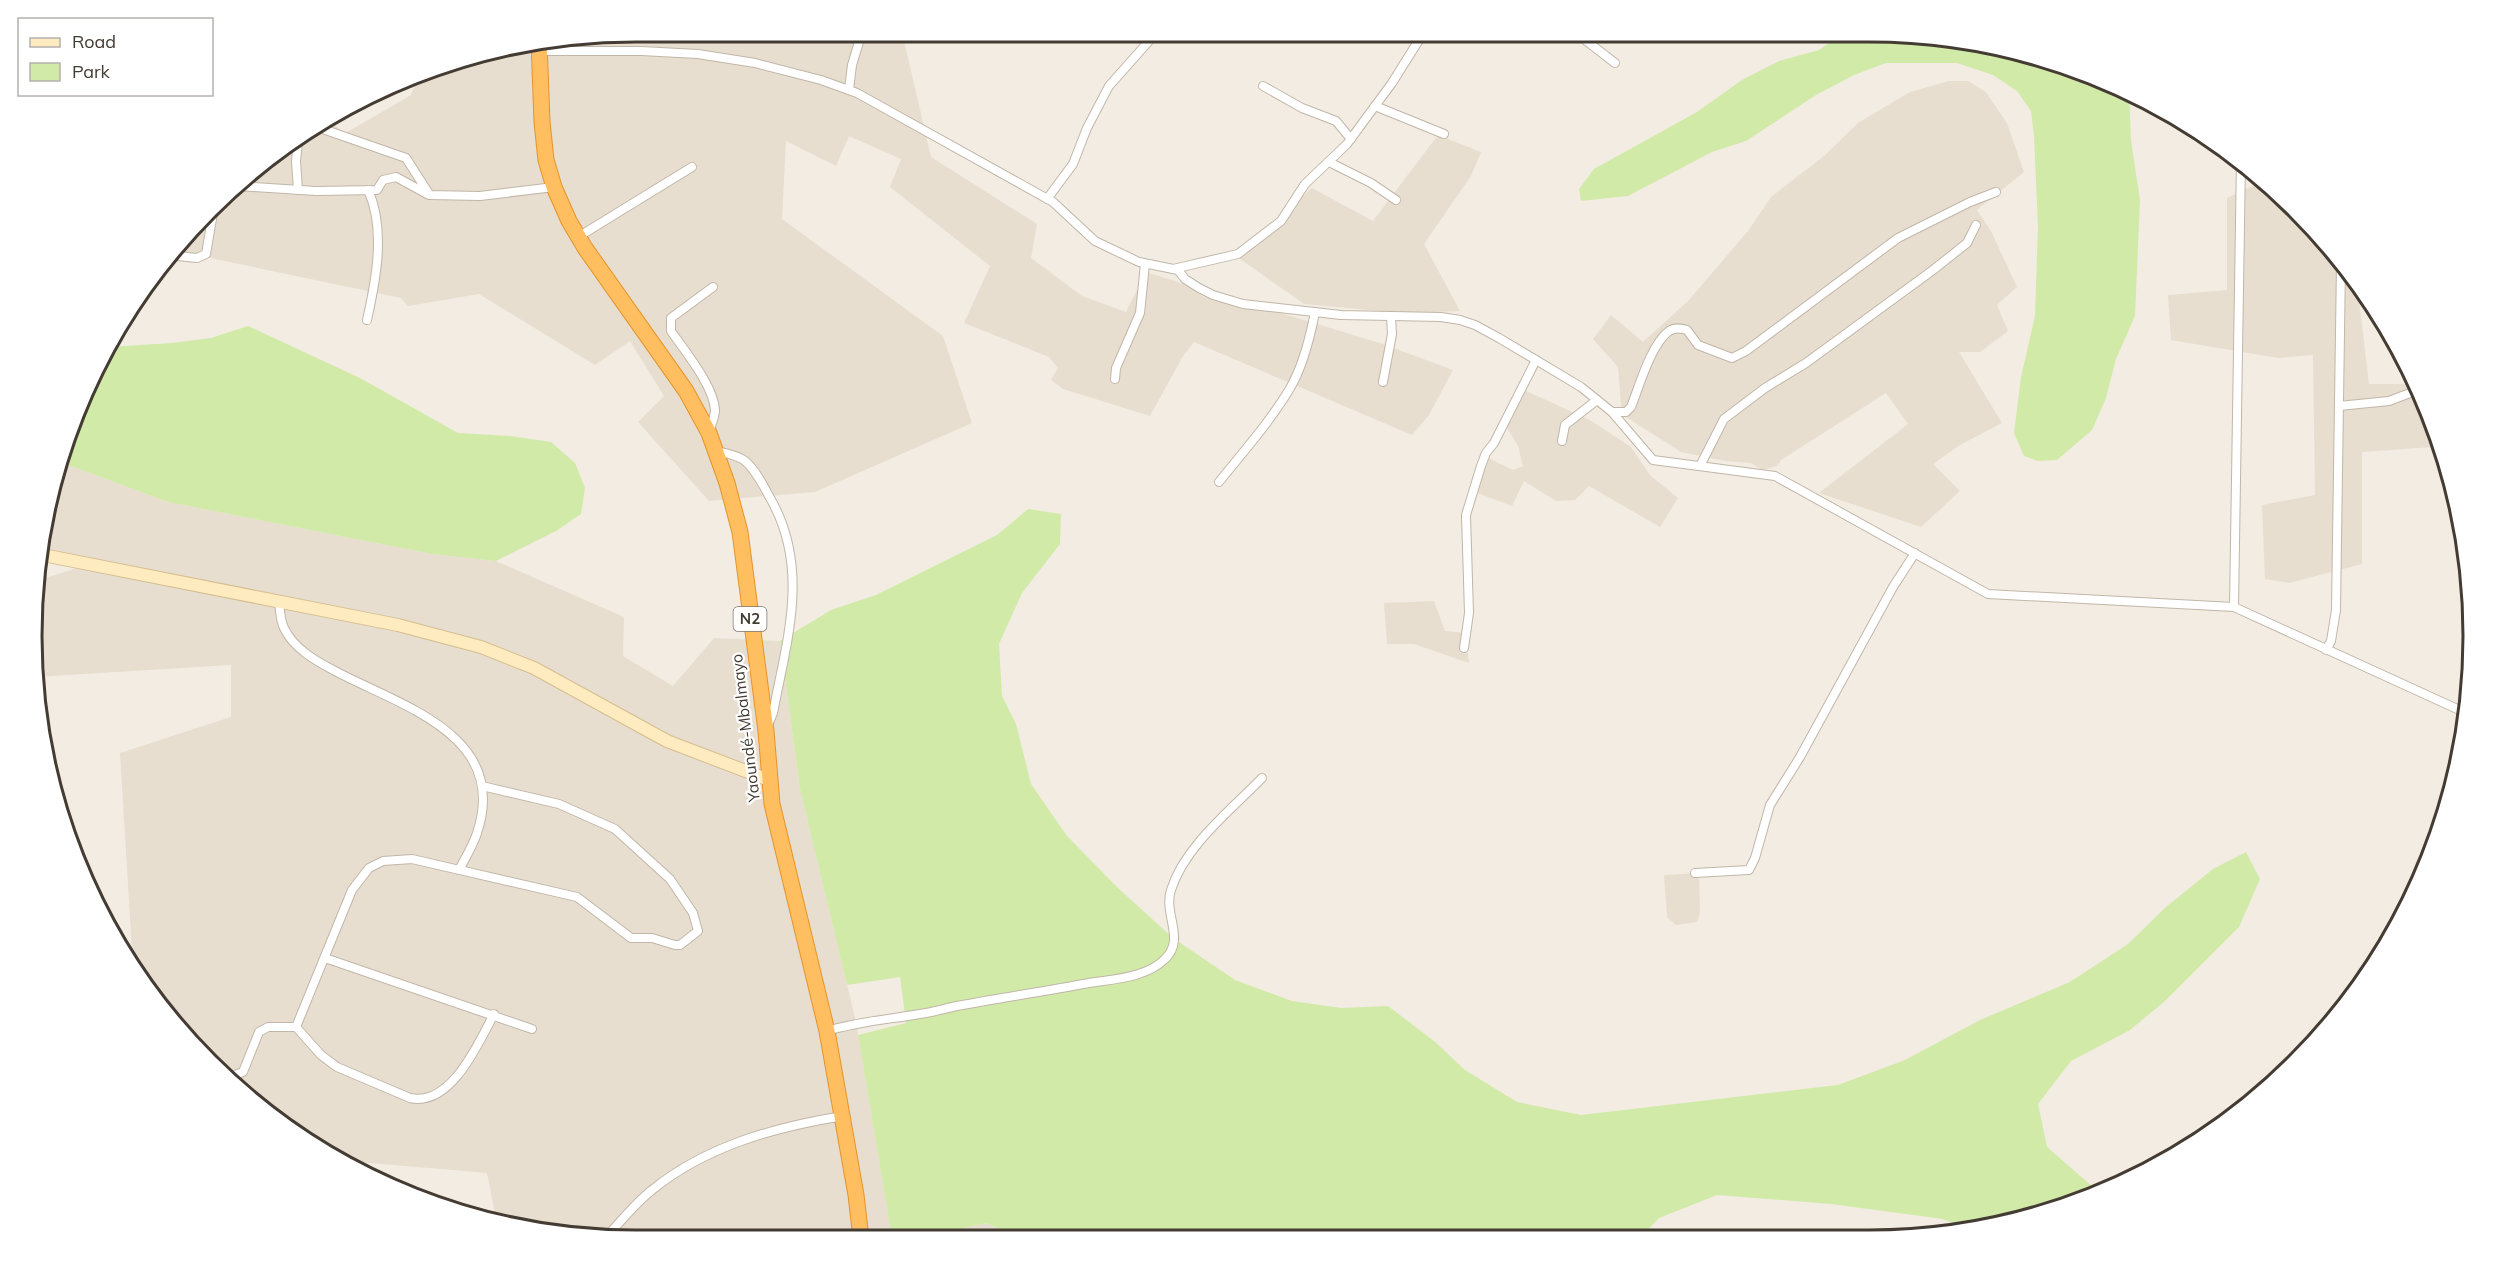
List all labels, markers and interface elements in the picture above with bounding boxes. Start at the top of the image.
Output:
legend [18,18,213,96]
text: Road [72,30,116,53]
text: Park [72,60,111,83]
road number: N2 [734,607,766,631]
street label: Yaoundé-Mbalmayo [726,653,764,804]

